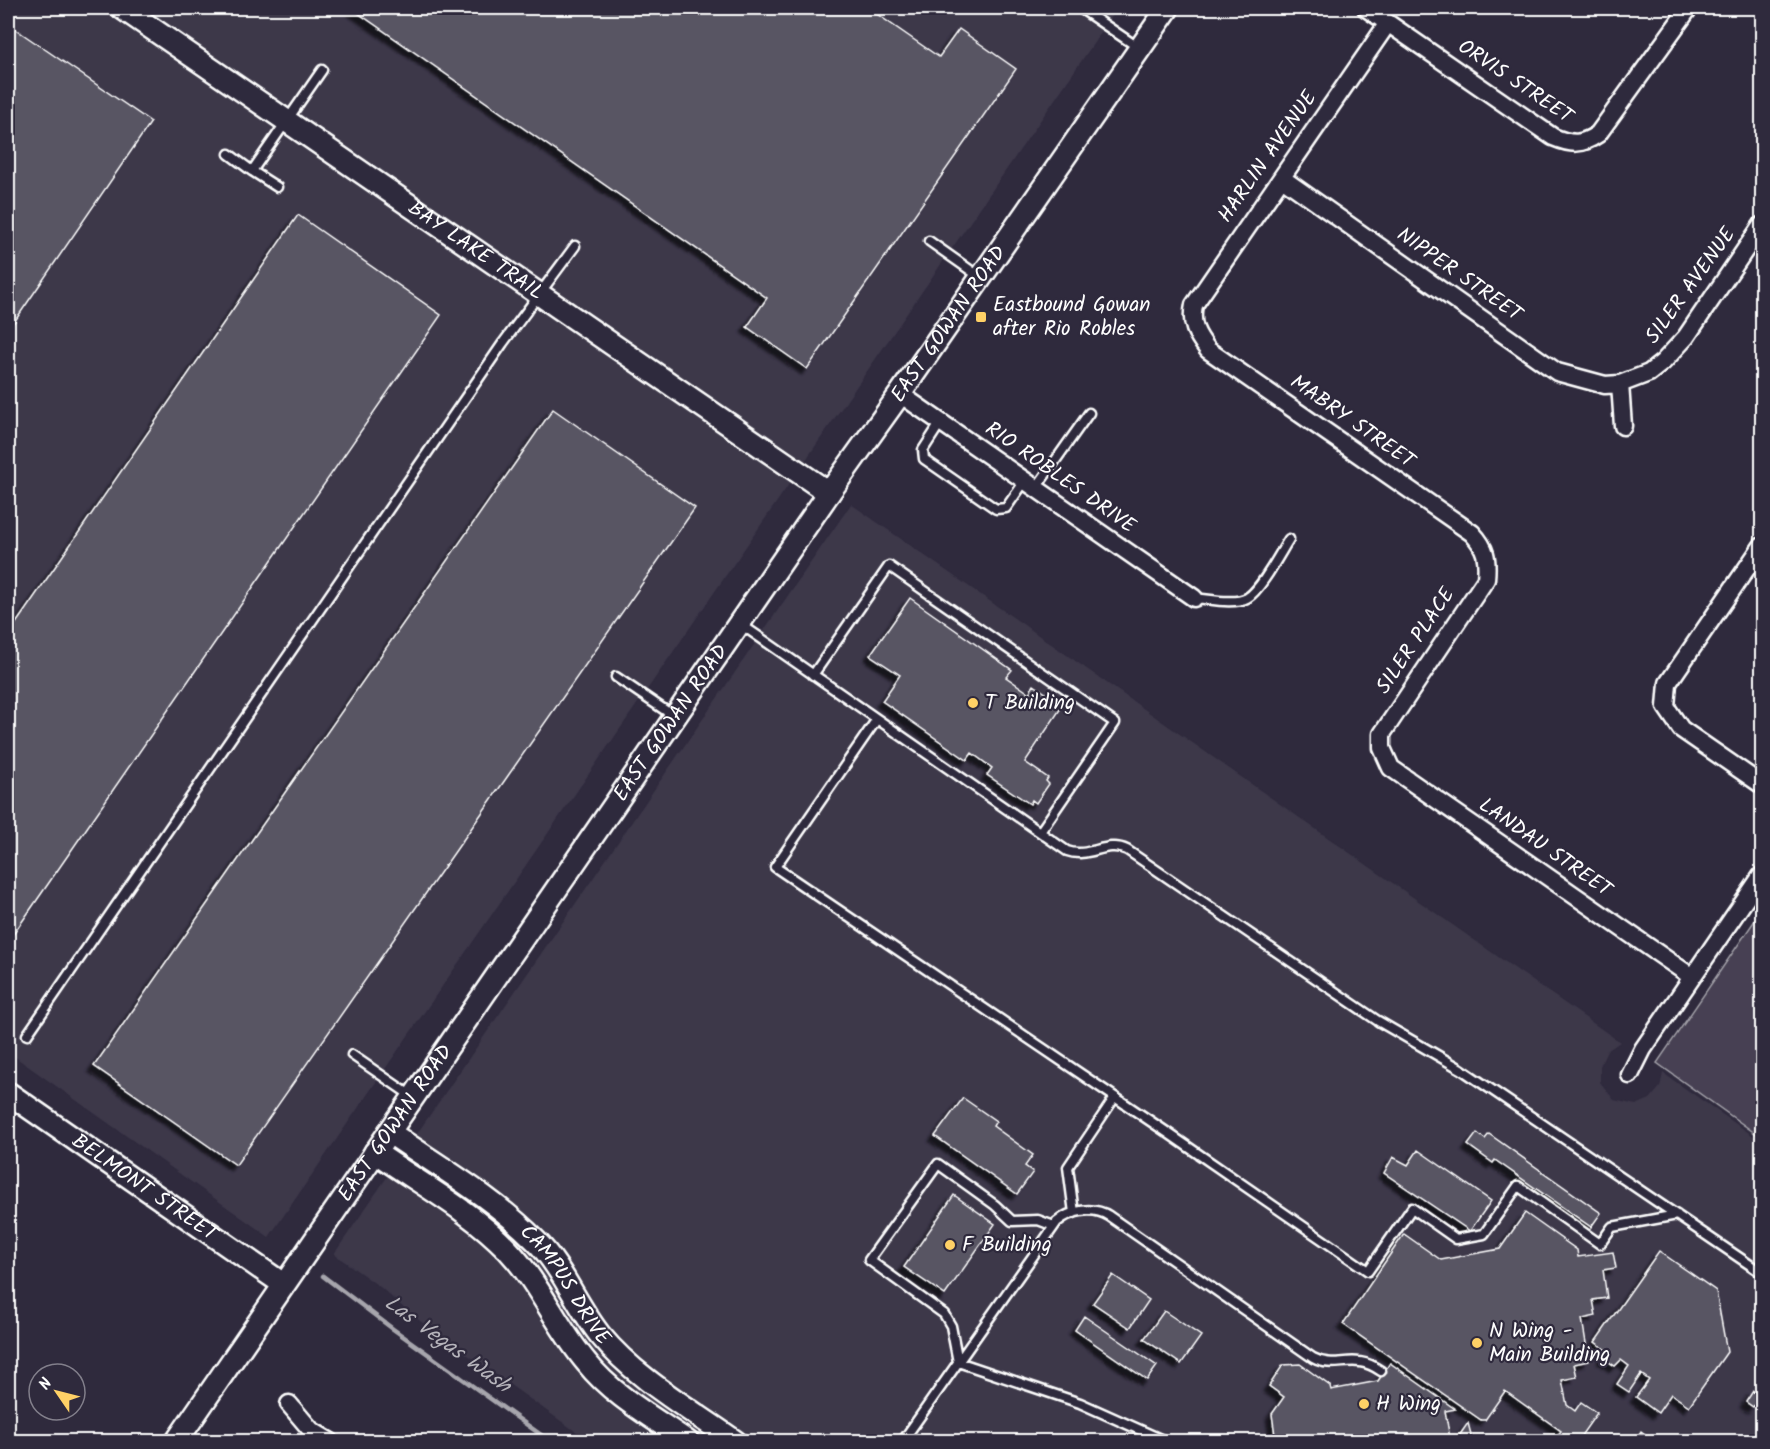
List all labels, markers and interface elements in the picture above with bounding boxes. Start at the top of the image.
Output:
street label: ORVIS STREET [1451,31,1581,134]
street label: HARLIN AVENUE [1210,83,1326,230]
street label: BAY LAKE TRAIL [401,192,550,309]
street label: NIPPER STREET [1389,219,1530,332]
street label: SILER AVENUE [1637,220,1745,351]
street label: EAST GOWAN ROAD [882,239,1015,410]
place label: Eastbound Gowan after Rio Robles [993,289,1150,346]
marker: Eastbound Gowan after Rio Robles [974,310,988,324]
street label: MABRY STREET [1283,367,1423,478]
street label: RIO ROBLES DRIVE [978,414,1143,543]
street label: SILER PLACE [1368,580,1464,701]
street label: EAST GOWAN ROAD [605,637,737,808]
place label: T Building [985,687,1075,720]
marker: T Building [966,696,980,710]
street label: LANDAU STREET [1472,790,1620,907]
street label: EAST GOWAN ROAD [329,1038,461,1209]
street label: BELMONT STREET [65,1125,225,1251]
street label: CAMPUS DRIVE [512,1217,619,1353]
place label: F Building [962,1229,1052,1262]
marker: F Building [943,1238,957,1252]
water label: Las Vegas Wash [376,1287,520,1404]
place label: N Wing - Main Building [1489,1315,1610,1372]
marker: N Wing - Main Building [1470,1336,1484,1350]
north arrow [27,1362,87,1422]
text: N [33,1373,59,1396]
place label: H Wing [1376,1388,1441,1421]
marker: H Wing [1357,1397,1371,1411]

